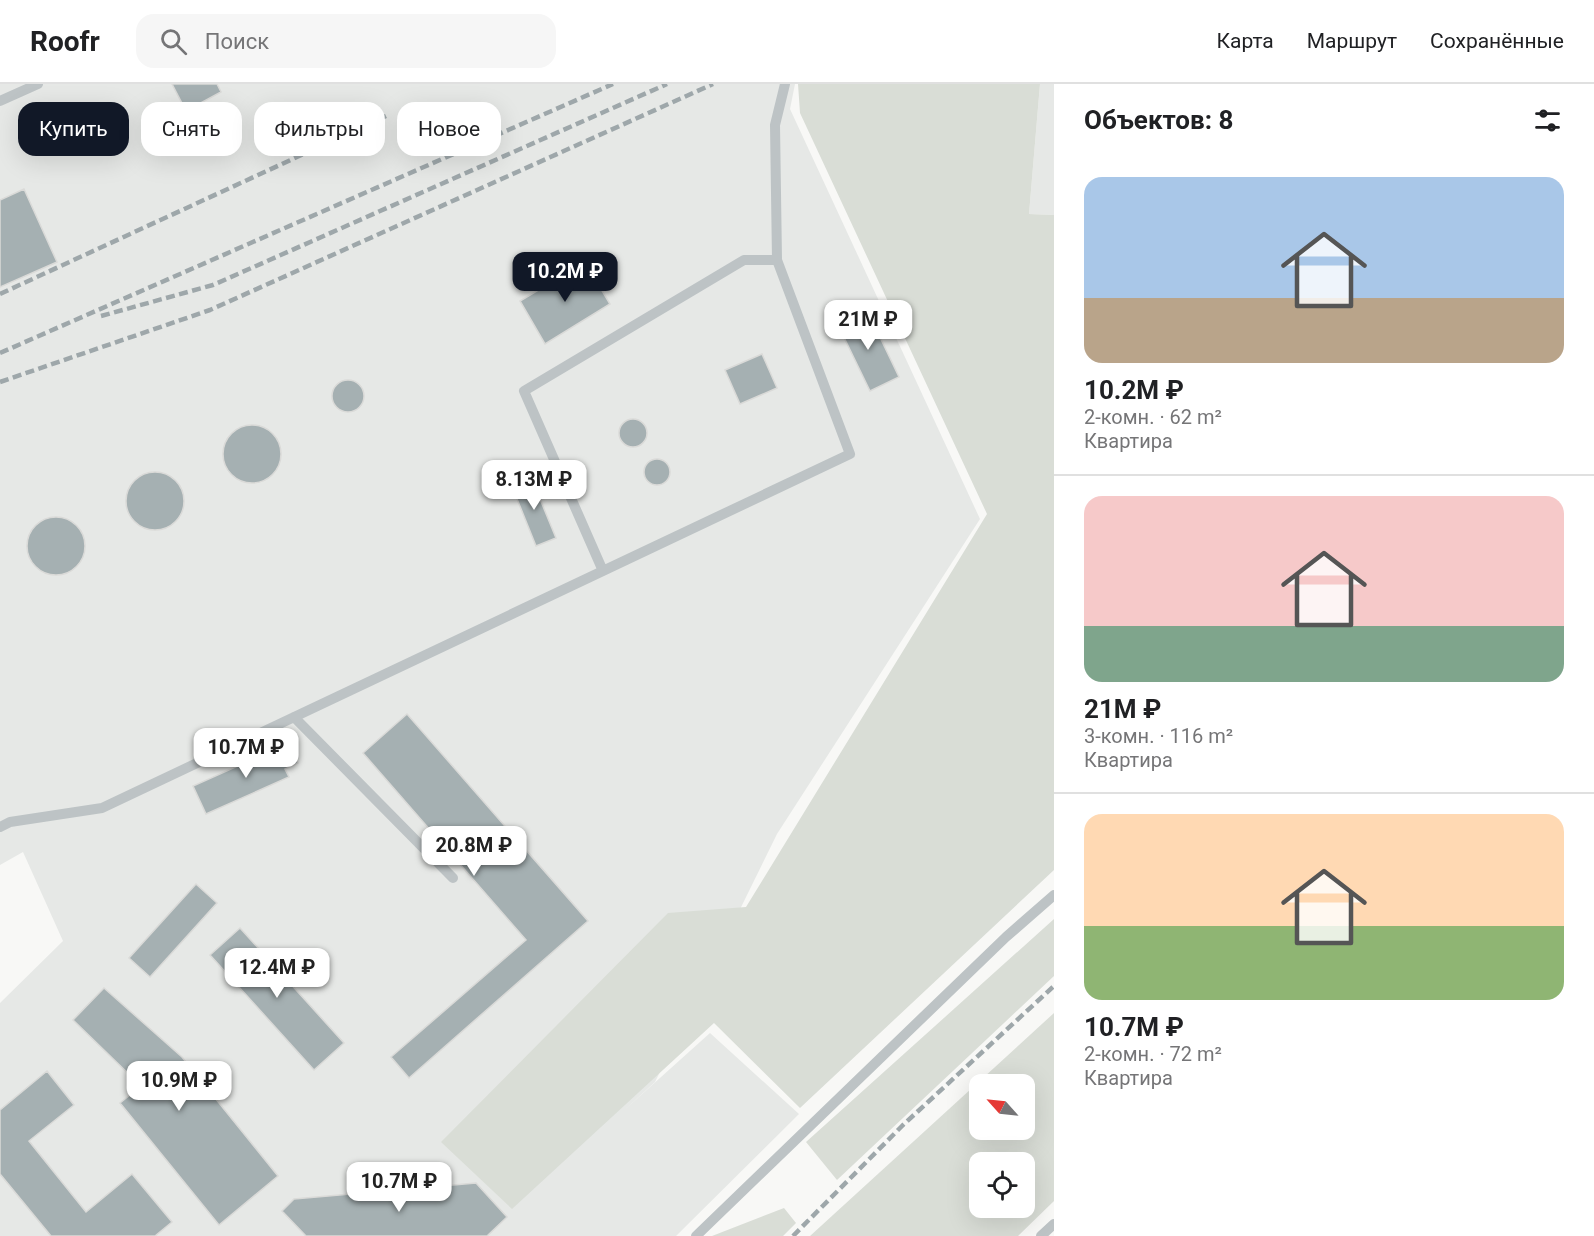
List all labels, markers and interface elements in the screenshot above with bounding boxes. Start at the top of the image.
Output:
search box [136,14,556,68]
text: Roofr [30,25,100,58]
icon: search [157,25,190,58]
text: Поиск [205,29,269,54]
text: Карта [1217,29,1274,53]
text: Маршрут [1307,29,1397,53]
text: Сохранённые [1430,29,1564,53]
chip: Купить [18,102,129,156]
chip: Снять [141,102,242,156]
chip: Фильтры [254,102,385,156]
chip: Новое [397,102,501,156]
icon: filters [1531,104,1564,137]
text: Объектов: 8 [1084,105,1233,135]
icon: home [1270,216,1378,324]
pin: 10.2M ₽ [510,252,620,303]
text: 10.2M ₽ [527,259,603,283]
pin: 21M ₽ [826,300,910,351]
text: 21M ₽ [838,307,898,331]
text: 10.2M ₽ [1084,375,1184,405]
text: 2-комн. · 62 m² [1084,405,1222,429]
text: Квартира [1084,429,1173,453]
pin: 8.13M ₽ [479,460,589,511]
text: 8.13M ₽ [496,467,572,491]
icon: home [1270,535,1378,643]
text: 21M ₽ [1084,694,1161,724]
text: 3-комн. · 116 m² [1084,724,1233,748]
pin: 10.7M ₽ [191,728,301,779]
text: 10.7M ₽ [208,735,284,759]
text: Квартира [1084,748,1173,772]
pin: 20.8M ₽ [419,826,529,877]
text: 20.8M ₽ [436,833,512,857]
icon: home [1270,853,1378,961]
pin: 12.4M ₽ [222,948,332,999]
text: 12.4M ₽ [239,955,315,979]
text: 10.7M ₽ [1084,1012,1184,1042]
text: 2-комн. · 72 m² [1084,1042,1222,1066]
pin: 10.9M ₽ [124,1061,234,1112]
text: Квартира [1084,1066,1173,1090]
text: 10.9M ₽ [141,1068,217,1092]
north arrow [969,1074,1035,1140]
map controls [969,1074,1035,1218]
button: locate [969,1152,1035,1218]
pin: 10.7M ₽ [344,1162,454,1213]
text: 10.7M ₽ [361,1169,437,1193]

